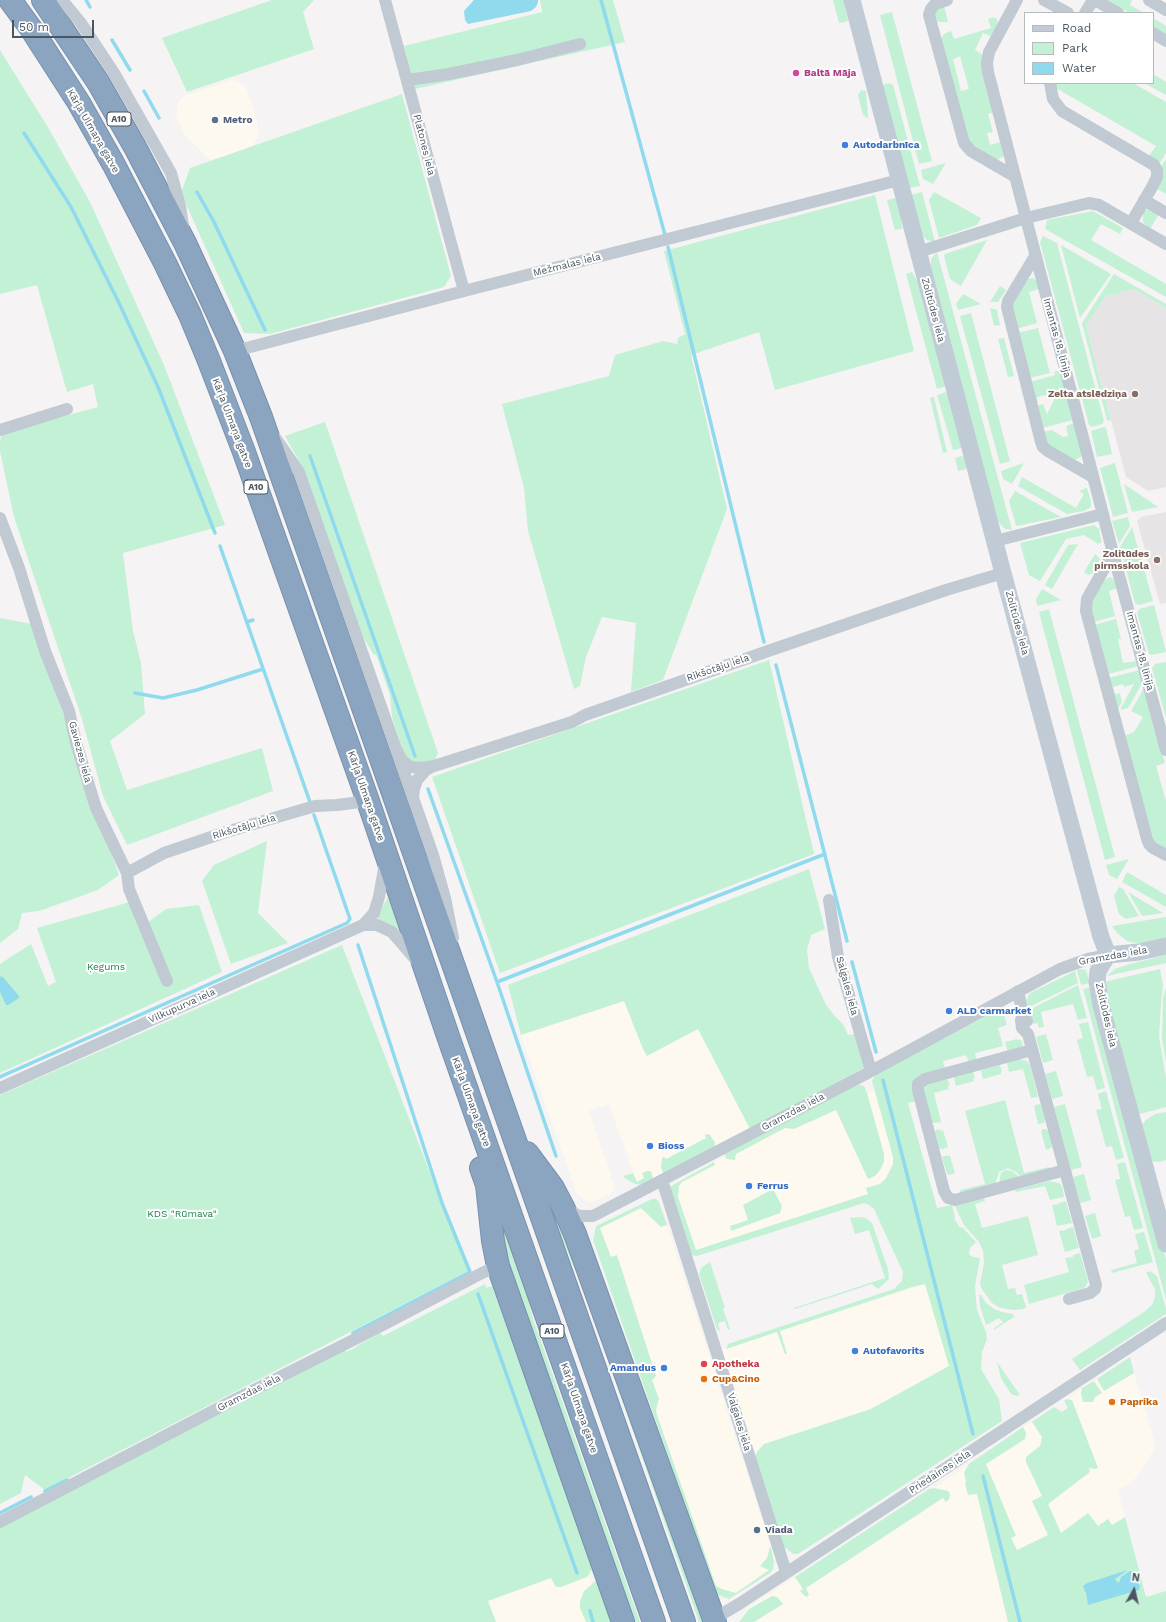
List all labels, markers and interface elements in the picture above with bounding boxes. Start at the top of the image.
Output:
scale bar [14,12,96,38]
legend [1024,12,1154,84]
text: 50 m [19,20,49,34]
text: Road [1062,21,1091,35]
text: Park [1062,41,1088,55]
text: Water [1062,61,1096,75]
place label: Baltā Māja [804,67,856,79]
marker: Baltā Māja [791,68,801,78]
street label: Kārļa Ulmaņa gatve [64,87,122,175]
road number: A10 [107,112,131,126]
street label: Platones iela [411,113,437,177]
place label: Metro [223,114,252,126]
marker: Metro [210,115,220,125]
place label: Autodarbnīca [853,139,919,151]
marker: Autodarbnīca [840,140,850,150]
street label: Mežmalas iela [532,251,602,279]
street label: Zolitūdes iela [919,277,947,343]
street label: Imantas 18. līnija [1041,297,1073,379]
street label: Kārļa Ulmaņa gatve [209,377,255,469]
place label: Zelta atslēdziņa [1048,388,1127,400]
marker: Zelta atslēdziņa [1130,389,1140,399]
road number: A10 [244,480,268,494]
place label: Zolitūdes pirmsskola [1094,548,1149,572]
marker: Zolitūdes pirmsskola [1152,555,1162,565]
street label: Zolitūdes iela [1003,590,1031,656]
street label: Imantas 18. līnija [1124,610,1156,692]
street label: Rikšotāju iela [685,652,751,684]
street label: Gaviezes iela [66,720,94,784]
street label: Kārļa Ulmaņa gatve [345,749,387,843]
street label: Rikšotāju iela [211,812,277,842]
street label: Gramzdas iela [1078,944,1148,968]
street label: Salgales iela [833,955,861,1017]
park label: Ķegums [87,961,125,973]
street label: Zolitūdes iela [1093,981,1119,1049]
street label: Vilkupurva iela [147,986,217,1026]
place label: ALD carmarket [957,1005,1031,1017]
marker: ALD carmarket [944,1006,954,1016]
street label: Kārļa Ulmaņa gatve [449,1055,493,1149]
street label: Gramzdas iela [760,1090,826,1134]
place label: Bioss [658,1140,684,1152]
marker: Bioss [645,1141,655,1151]
place label: Ferrus [757,1180,789,1192]
marker: Ferrus [744,1181,754,1191]
park label: KDS "Rūmava" [147,1208,217,1220]
road number: A10 [540,1324,564,1338]
place label: Autofavorits [863,1345,924,1357]
marker: Autofavorits [850,1346,860,1356]
place label: Apotheka [712,1358,759,1370]
marker: Apotheka [699,1359,709,1369]
street label: Kārļa Ulmaņa gatve [558,1361,600,1455]
place label: Amandus [610,1362,656,1374]
marker: Amandus [659,1363,669,1373]
street label: Gramzdas iela [215,1372,283,1414]
place label: Cup&Cino [712,1373,760,1385]
marker: Cup&Cino [699,1374,709,1384]
street label: Valgales iela [724,1391,754,1453]
place label: Paprika [1120,1396,1158,1408]
marker: Paprika [1107,1397,1117,1407]
street label: Priedaines iela [907,1448,973,1496]
place label: Viada [765,1524,793,1536]
marker: Viada [752,1525,762,1535]
north arrow [1114,1570,1154,1610]
text: N [1131,1571,1141,1585]

